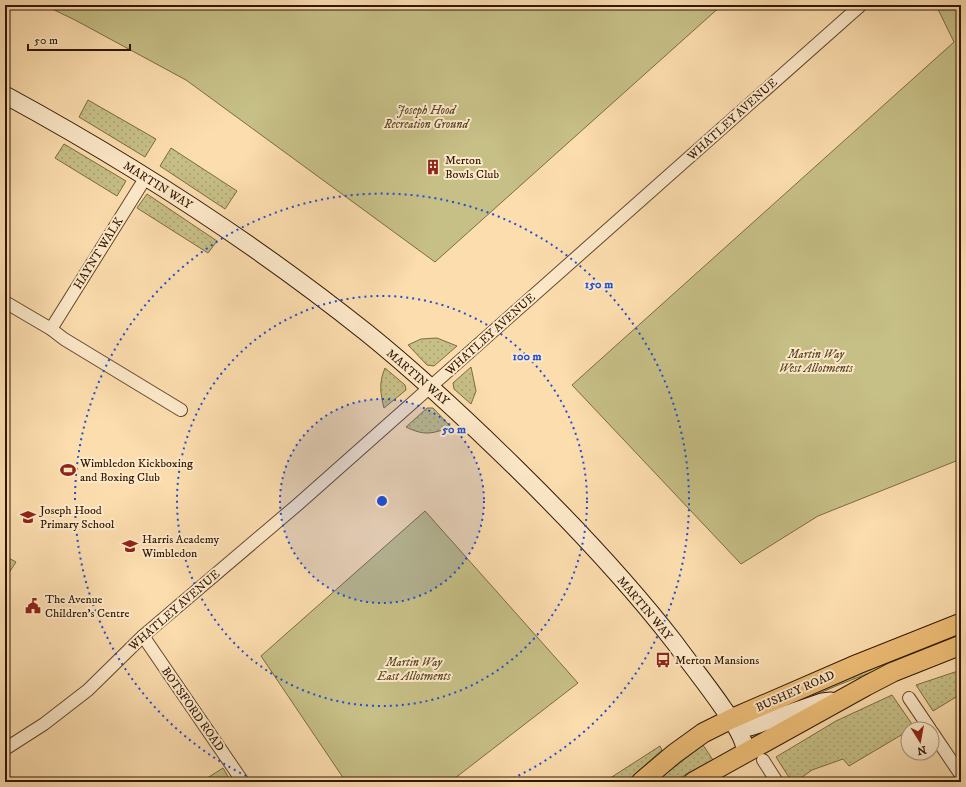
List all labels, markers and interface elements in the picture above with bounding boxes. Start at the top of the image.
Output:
scale bar [28,26,130,52]
text: 50 m [34,33,58,48]
street label: WHATLEY AVENUE [684,75,781,164]
park label: Joseph Hood Recreation Ground [383,103,470,132]
place label: Merton Bowls Club [445,153,499,182]
street label: MARTIN WAY [120,158,195,213]
building icon: Merton Bowls Club [424,158,442,176]
street label: HAYNT WALK [70,214,127,292]
text: 150 m [585,277,613,292]
street label: WHATLEY AVENUE [442,290,539,379]
street label: MARTIN WAY [383,346,453,409]
park label: Martin Way West Allotments [779,347,853,376]
text: 100 m [513,349,541,364]
text: 50 m [441,422,466,437]
place label: Wimbledon Kickboxing and Boxing Club [79,456,193,485]
sports icon: Wimbledon Kickboxing and Boxing Club [59,461,77,479]
centre of rings [375,494,389,508]
place label: Joseph Hood Primary School [39,503,115,532]
school or university icon: Joseph Hood Primary School [19,508,37,526]
place label: Harris Academy Wimbledon [141,532,220,561]
school or university icon: Harris Academy Wimbledon [121,537,139,555]
street label: WHATLEY AVENUE [125,566,223,655]
street label: MARTIN WAY [614,573,676,644]
place label: The Avenue Children's Centre [45,592,130,621]
public building icon: The Avenue Children's Centre [24,597,42,615]
bus stop icon: Merton Mansions [654,651,672,669]
place label: Merton Mansions [675,653,759,668]
park label: Martin Way East Allotments [376,655,451,684]
street label: BOTSFORD ROAD [158,664,227,754]
street label: BUSHEY ROAD [753,667,837,716]
north arrow [900,721,940,761]
text: N [916,742,927,758]

